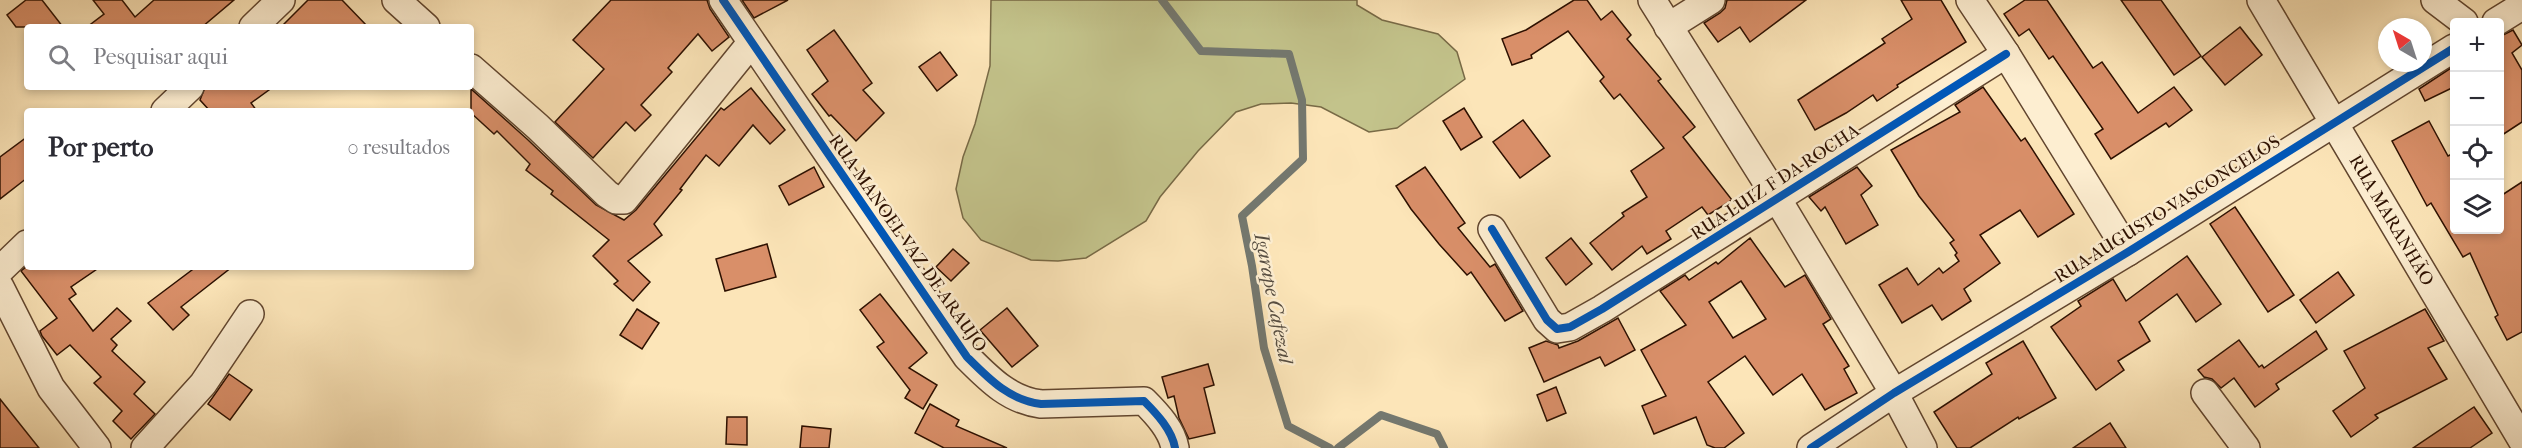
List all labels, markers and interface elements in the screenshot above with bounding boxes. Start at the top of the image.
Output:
north arrow [2378,18,2432,72]
map controls [2450,18,2504,234]
button: + [2450,18,2504,72]
search box [24,24,474,90]
icon: search [45,41,78,74]
text: Pesquisar aqui [93,44,228,70]
button: − [2450,72,2504,126]
street label: RUA LUIZ F DA ROCHA [1687,120,1864,245]
button: locate [2450,126,2504,180]
street label: RUA MANOEL VAZ DE ARAUJO [824,131,991,356]
street label: RUA AUGUSTO VASCONCELOS [2051,131,2284,288]
text: Por perto [48,132,153,163]
text: 0 resultados [347,136,450,159]
street label: RUA MARANHÃO [2344,151,2438,290]
button: layers [2450,180,2504,234]
water label: Igarape Cafezal [1249,230,1298,367]

